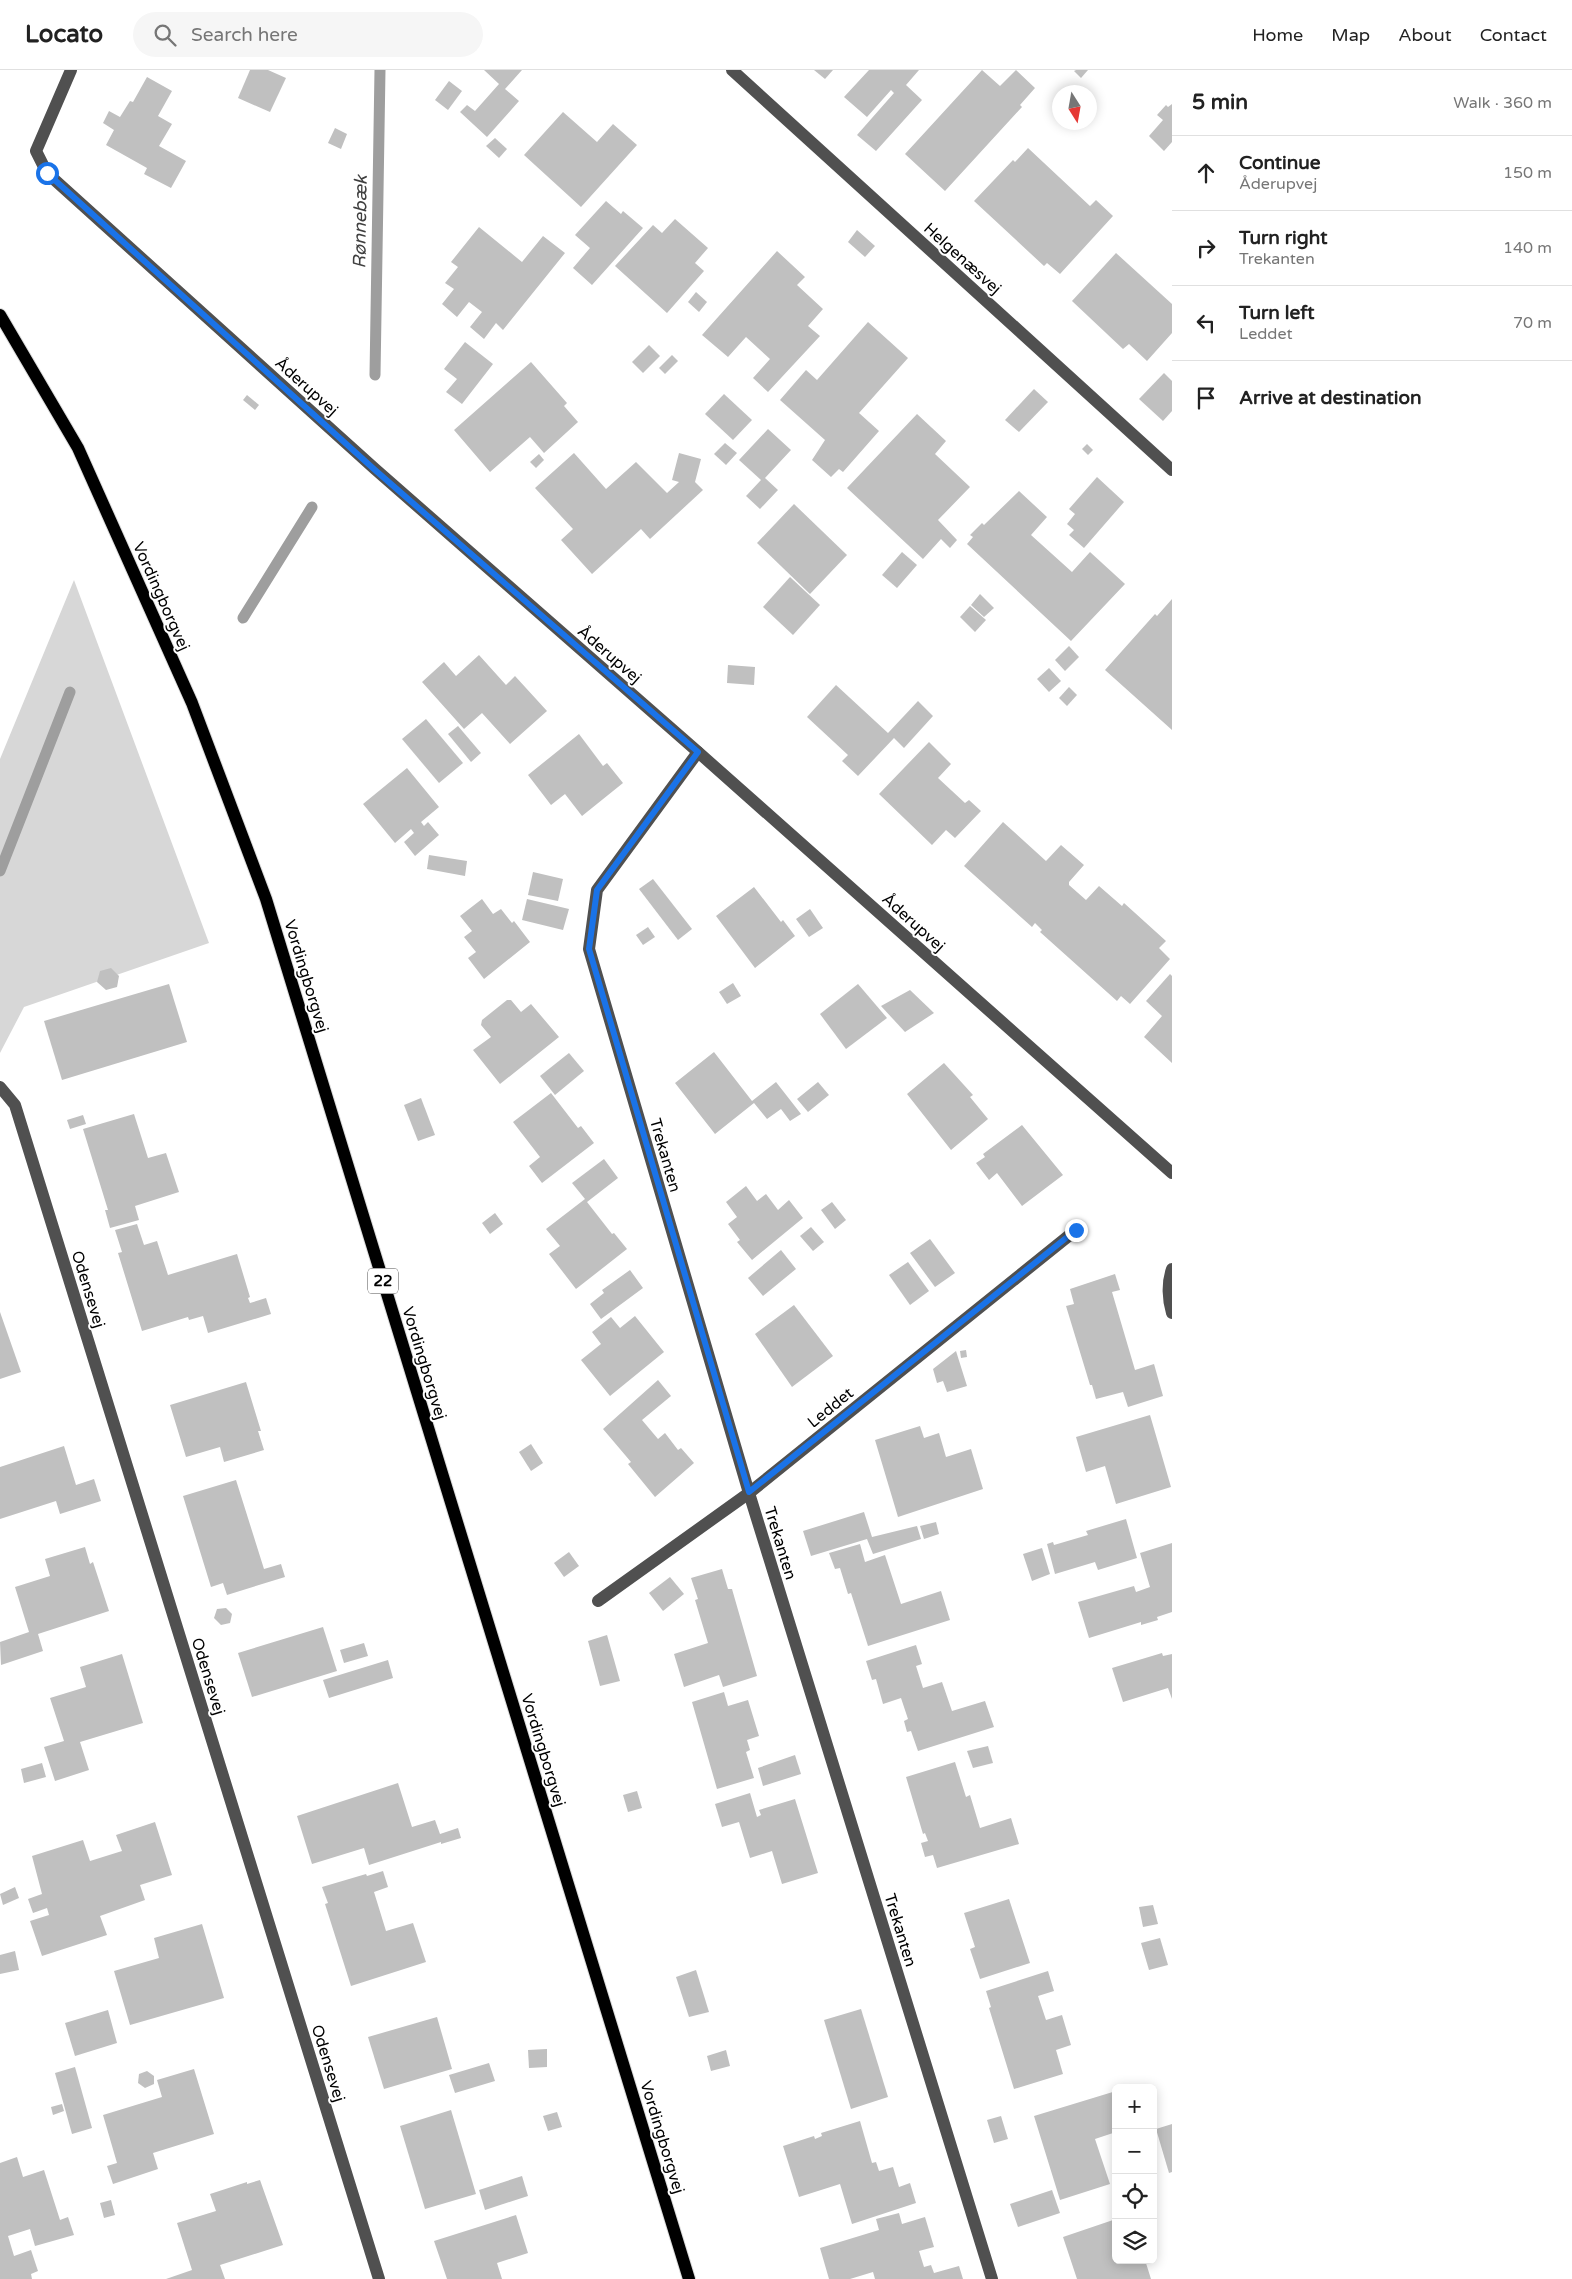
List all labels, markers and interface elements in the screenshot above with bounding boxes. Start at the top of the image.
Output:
search box [133,12,483,57]
text: Locato [25,20,103,49]
icon: search [151,21,179,49]
text: Search here [191,24,298,46]
text: Home [1252,24,1303,46]
text: Map [1331,24,1370,46]
text: About [1398,24,1452,46]
text: Contact [1480,24,1547,46]
north arrow [1052,85,1097,130]
text: 5 min [1192,90,1248,115]
text: Walk · 360 m [1453,93,1552,113]
text: Continue [1239,152,1321,174]
icon: ahead [1192,159,1220,187]
route start [36,162,59,185]
text: 150 m [1503,163,1552,183]
water label: Rønnebæk [348,174,372,269]
text: Åderupvej [1239,174,1317,194]
street label: Helgenæsvej [919,219,1005,299]
text: Turn right [1239,227,1327,249]
icon: right [1192,234,1220,262]
text: 140 m [1503,238,1552,258]
text: Trekanten [1239,249,1315,269]
text: Turn left [1239,302,1315,324]
icon: left [1192,309,1220,337]
text: 70 m [1513,313,1552,333]
text: Leddet [1239,324,1293,344]
street label: Åderupvej [271,353,342,420]
icon: arrive [1192,384,1220,412]
text: Arrive at destination [1239,387,1422,409]
street label: Vordingborgvej [128,539,194,654]
street label: Åderupvej [573,622,645,688]
street label: Åderupvej [878,889,949,956]
street label: Vordingborgvej [279,917,333,1035]
street label: Trekanten [645,1116,685,1194]
route end [1065,1219,1088,1242]
street label: Odensevej [67,1248,109,1330]
road number: 22 [368,1268,398,1294]
street label: Vordingborgvej [397,1304,451,1422]
street label: Leddet [803,1383,858,1432]
street label: Trekanten [759,1504,801,1582]
street label: Odensevej [187,1635,229,1717]
street label: Vordingborgvej [516,1691,570,1809]
street label: Trekanten [879,1891,921,1969]
street label: Odensevej [307,2022,349,2104]
street label: Vordingborgvej [635,2078,689,2196]
map controls [1112,2084,1157,2264]
button: + [1112,2084,1157,2129]
button: − [1112,2129,1157,2174]
button: locate [1112,2174,1157,2219]
button: layers [1112,2219,1157,2264]

